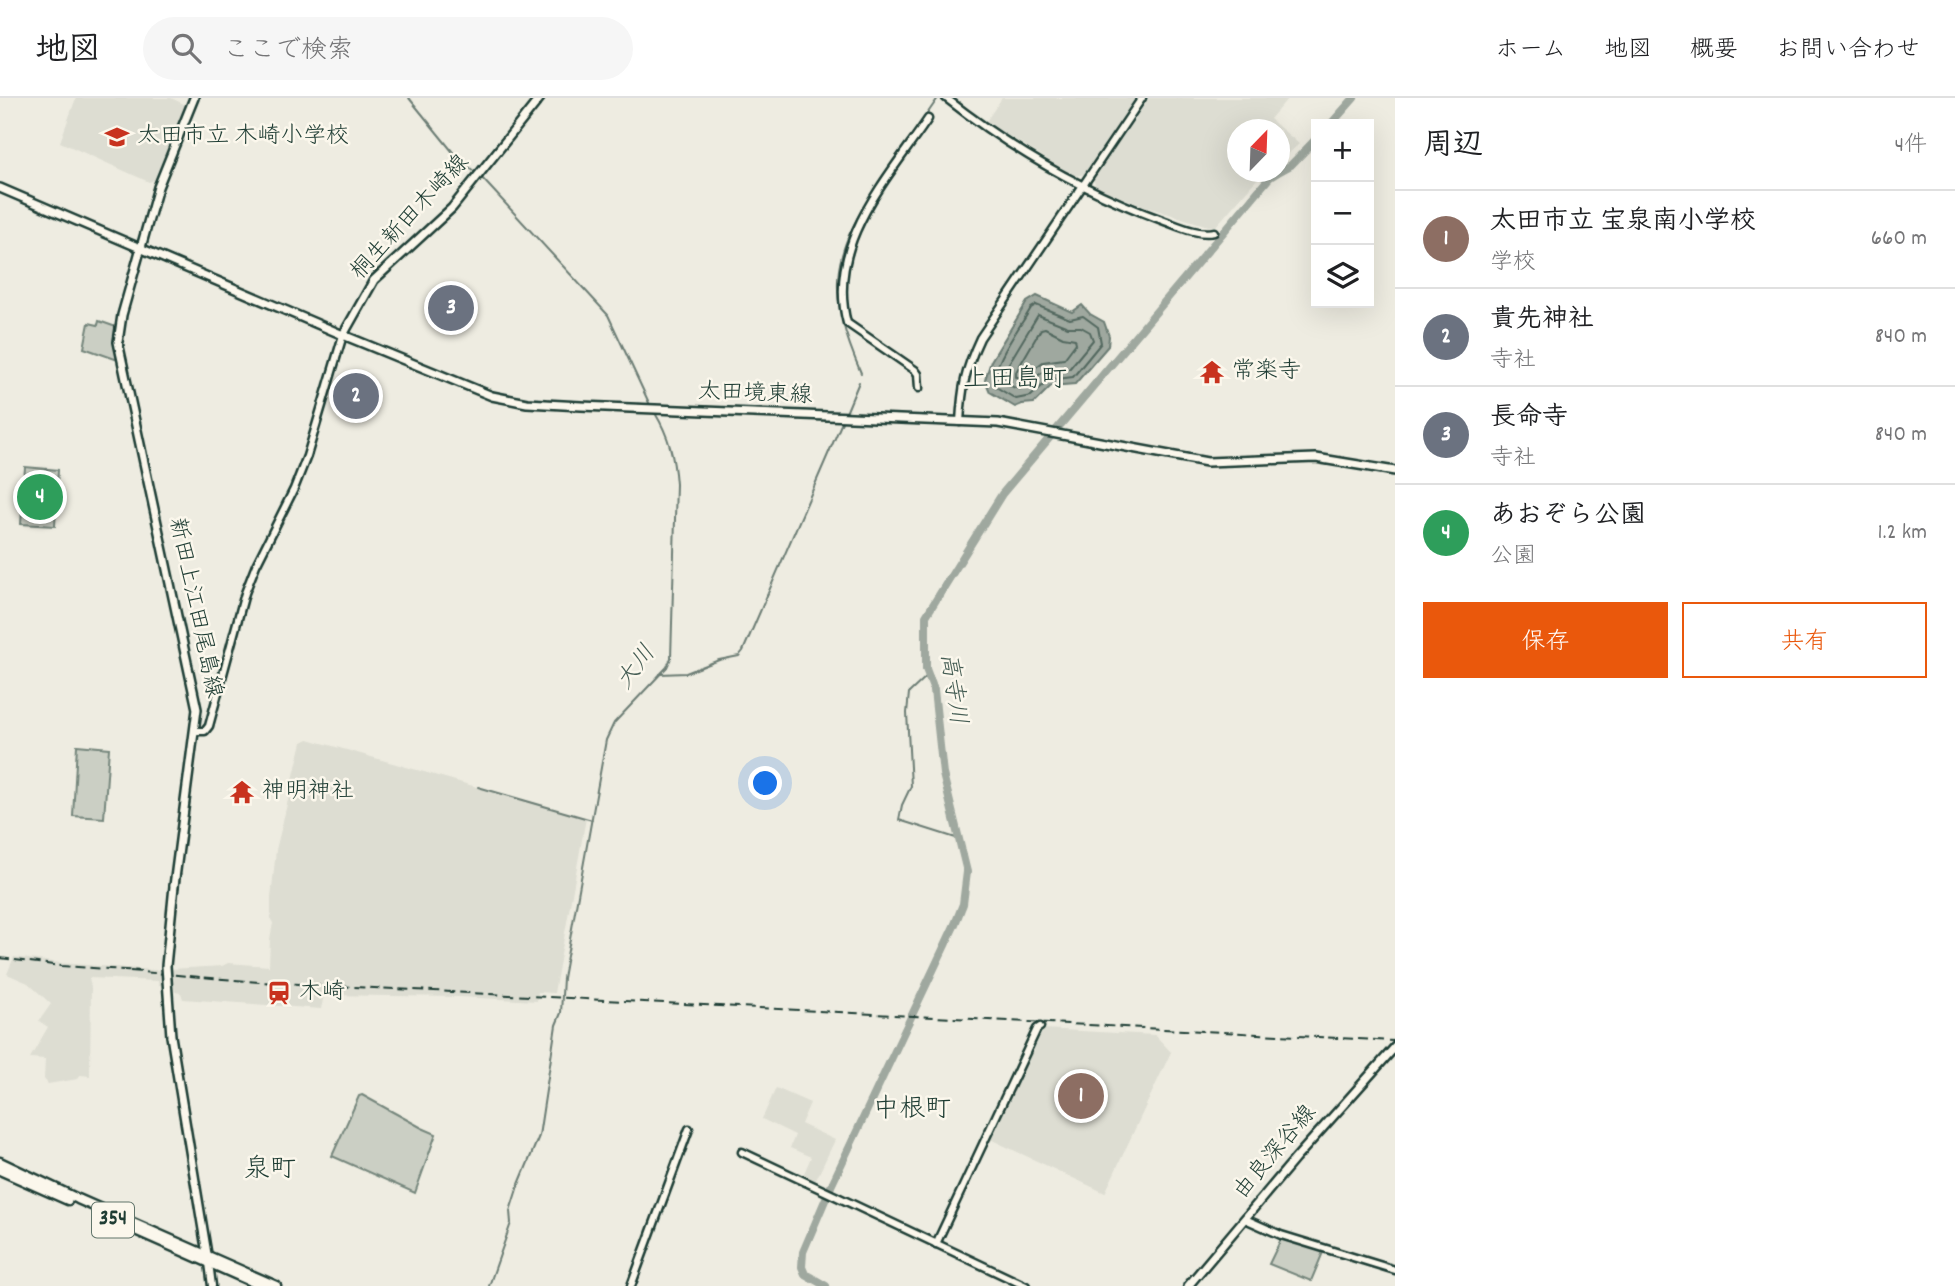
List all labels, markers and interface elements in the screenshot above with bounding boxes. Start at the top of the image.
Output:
search box [143,17,633,80]
text: 地図 [35,29,101,76]
icon: search [167,29,205,67]
text: ここで検索 [223,33,353,70]
text: ホーム [1495,34,1566,68]
text: 地図 [1604,34,1652,68]
text: 概要 [1690,34,1738,68]
text: お問い合わせ [1776,34,1920,68]
north arrow [1227,119,1290,182]
map controls [1311,119,1374,308]
button: + [1311,119,1374,182]
place label: 太田市立 木崎小学校 [137,121,349,154]
school or university icon: 太田市立 木崎小学校 [103,123,131,151]
text: 周辺 [1423,126,1483,169]
text: 4件 [1894,130,1927,163]
street label: 桐生新田木崎線 [344,148,478,288]
button: − [1311,182,1374,245]
text: 太田市立 宝泉南小学校 [1490,204,1756,241]
text: 1 [1443,223,1449,256]
text: 660 m [1871,223,1927,256]
button: layers [1311,245,1374,308]
text: 学校 [1490,247,1536,280]
pin: 3 [428,282,474,334]
text: 貴先神社 [1490,302,1594,339]
text: 2 [1441,321,1451,354]
text: 840 m [1875,321,1927,354]
text: 寺社 [1490,345,1536,378]
place label: 常楽寺 [1232,356,1301,389]
temple icon: 常楽寺 [1198,358,1226,386]
district label: 上田島町 [963,362,1067,399]
pin: 2 [333,370,379,422]
street label: 太田境東線 [697,377,813,413]
text: 長命寺 [1490,400,1568,437]
text: 3 [1441,419,1451,452]
text: 840 m [1875,419,1927,452]
text: 寺社 [1490,443,1536,476]
pin: 4 [17,471,63,523]
text: あおぞら公園 [1490,498,1646,535]
street label: 新田上江田尾島線 [159,515,229,701]
text: 4 [1441,517,1451,550]
text: 1.2 km [1878,517,1927,550]
text: 公園 [1490,541,1536,574]
button: 保存 [1423,602,1668,678]
button: 共有 [1682,602,1927,678]
water label: 大川 [609,639,665,697]
water label: 高寺川 [930,651,974,727]
your location [748,766,782,800]
place label: 神明神社 [262,776,354,809]
temple icon: 神明神社 [228,778,256,806]
place label: 木崎 [299,977,345,1010]
station icon: 木崎 [265,979,293,1007]
pin: 1 [1058,1070,1104,1122]
district label: 中根町 [873,1092,951,1129]
street label: 由良深谷線 [1226,1098,1326,1208]
district label: 泉町 [244,1152,296,1189]
road number: 354 [92,1202,134,1238]

